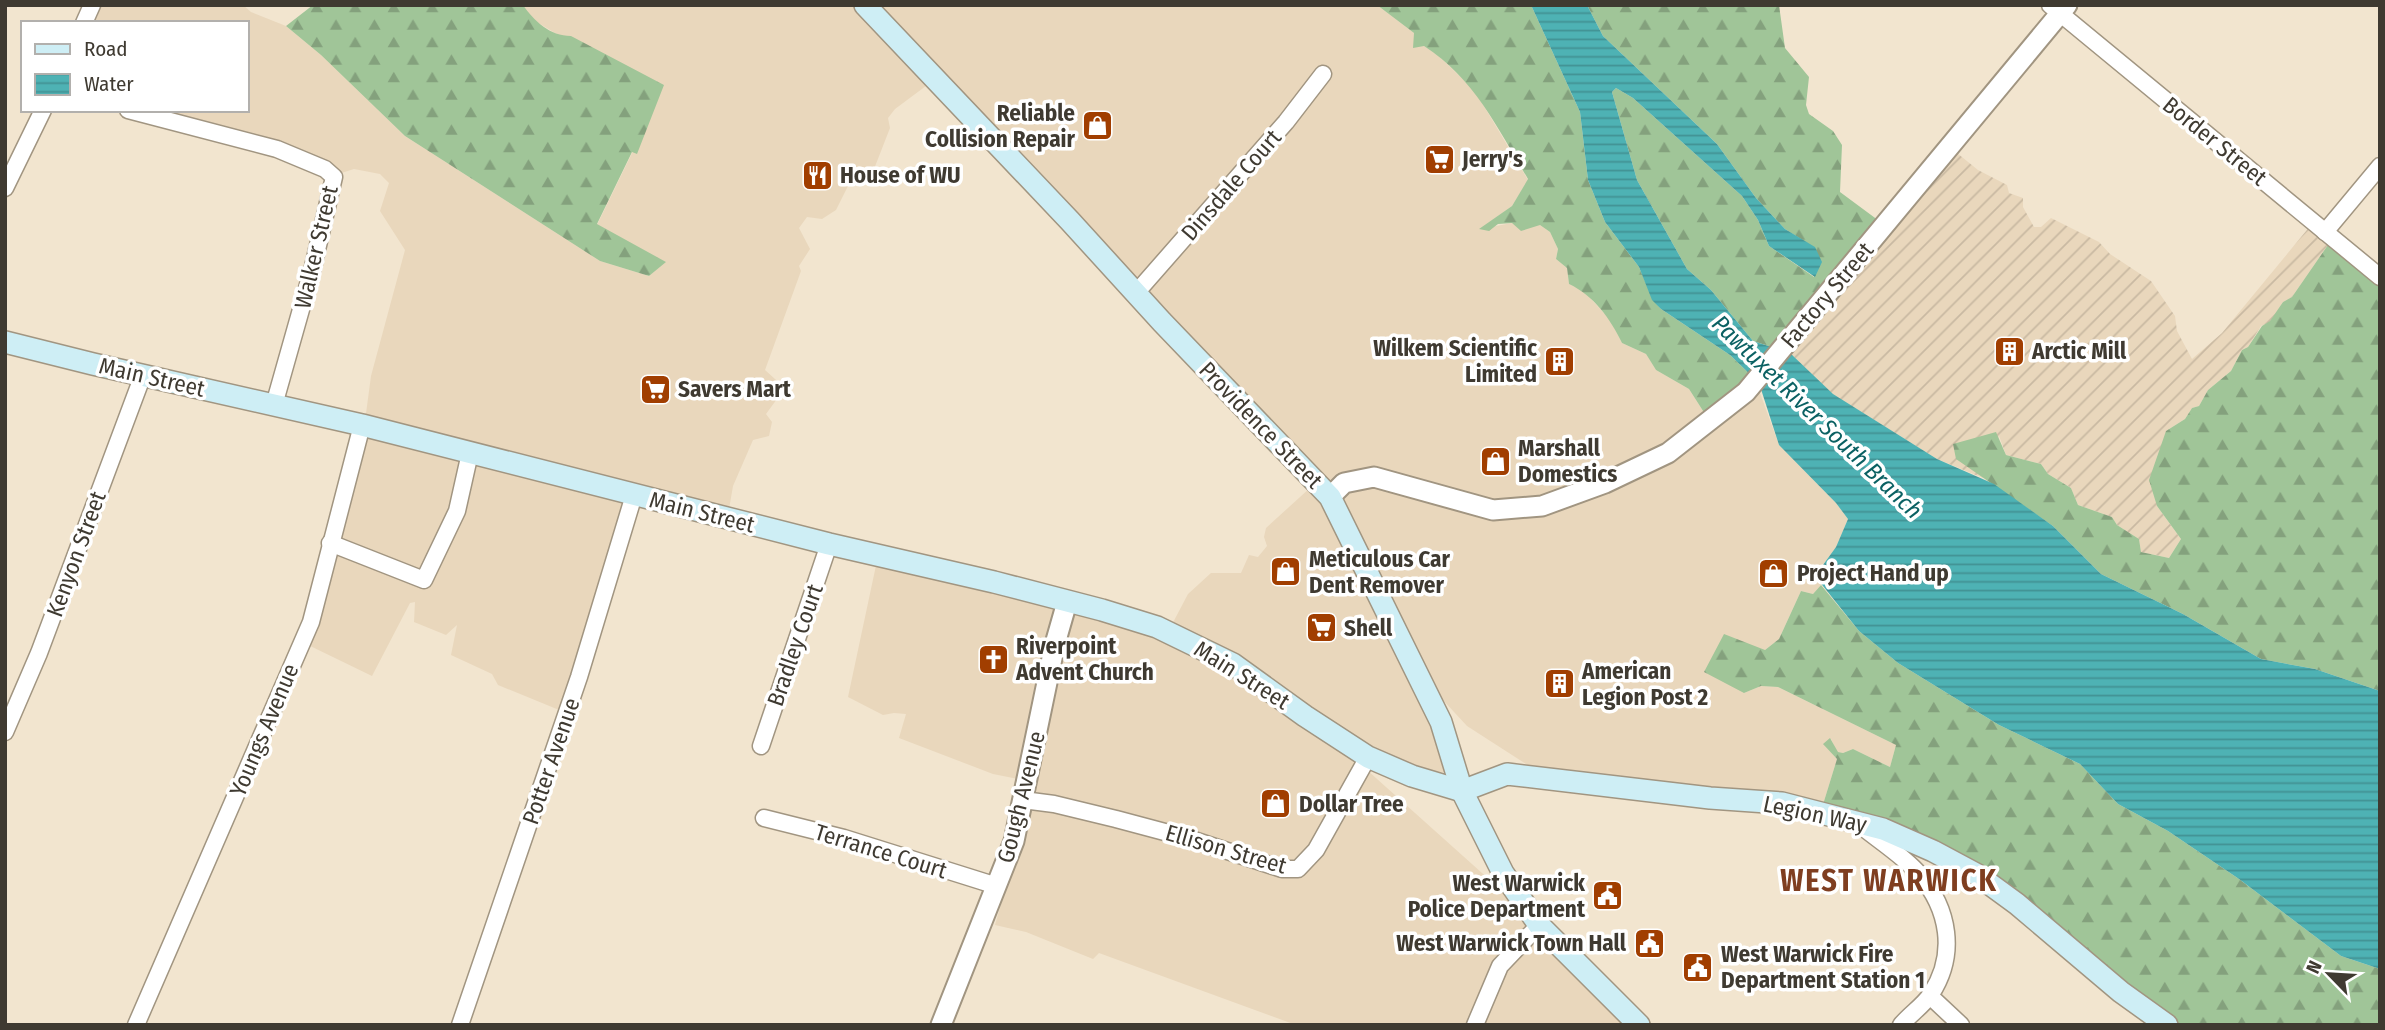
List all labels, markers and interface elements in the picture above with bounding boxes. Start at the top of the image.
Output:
legend [21,21,248,112]
text: Road [84,36,128,62]
text: Water [84,71,134,97]
street label: Border Street [2157,91,2273,192]
place label: Reliable Collision Repair [925,99,1076,153]
shop icon: Reliable Collision Repair [1081,109,1115,143]
street label: Dinsdale Court [1175,123,1287,246]
supermarket icon: Jerry's [1422,142,1456,176]
place label: Jerry's [1461,145,1523,173]
restaurant icon: House of WU [800,158,834,192]
place label: House of WU [840,161,960,189]
street label: Walker Street [288,182,344,311]
street label: Factory Street [1775,236,1880,354]
water label: Pawtuxet River South Branch [1706,309,1928,525]
place label: Wilkem Scientific Limited [1373,334,1537,388]
building icon: Arctic Mill [1992,334,2026,368]
place label: Arctic Mill [2031,337,2127,365]
building icon: Wilkem Scientific Limited [1543,344,1577,378]
street label: Main Street [96,351,208,403]
street label: Providence Street [1193,356,1329,495]
supermarket icon: Savers Mart [638,372,672,406]
place label: Savers Mart [678,375,792,403]
place label: Marshall Domestics [1518,434,1617,488]
shop icon: Marshall Domestics [1478,444,1512,478]
street label: Main Street [646,485,758,539]
street label: Kenyon Street [40,487,112,621]
place label: Meticulous Car Dent Remover [1309,545,1451,599]
shop icon: Meticulous Car Dent Remover [1269,555,1303,589]
shop icon: Project Hand up [1757,556,1791,590]
place label: Project Hand up [1797,559,1949,587]
street label: Bradley Court [761,580,829,710]
supermarket icon: Shell [1304,611,1338,645]
place label: Shell [1344,614,1393,642]
place label: Riverpoint Advent Church [1015,632,1154,686]
street label: Main Street [1189,635,1295,716]
church icon: Riverpoint Advent Church [976,642,1010,676]
place label: American Legion Post 2 [1581,657,1708,711]
street label: Youngs Avenue [223,659,305,801]
building icon: American Legion Post 2 [1542,667,1576,701]
street label: Potter Avenue [516,694,586,828]
street label: Gough Avenue [991,728,1051,866]
shop icon: Dollar Tree [1259,787,1293,821]
street label: Legion Way [1761,789,1870,839]
place label: Dollar Tree [1299,790,1404,818]
street label: Terrance Court [812,818,951,884]
street label: Ellison Street [1162,818,1290,880]
district label: WEST WARWICK [1780,863,1998,899]
place label: West Warwick Police Department [1408,869,1586,923]
public building icon: West Warwick Police Department [1591,879,1625,913]
public building icon: West Warwick Town Hall [1632,926,1666,960]
place label: West Warwick Town Hall [1396,929,1627,957]
north arrow [2294,939,2364,1009]
place label: West Warwick Fire Department Station 1 [1721,940,1925,994]
public building icon: West Warwick Fire Department Station 1 [1681,950,1715,984]
text: N [2301,957,2327,977]

